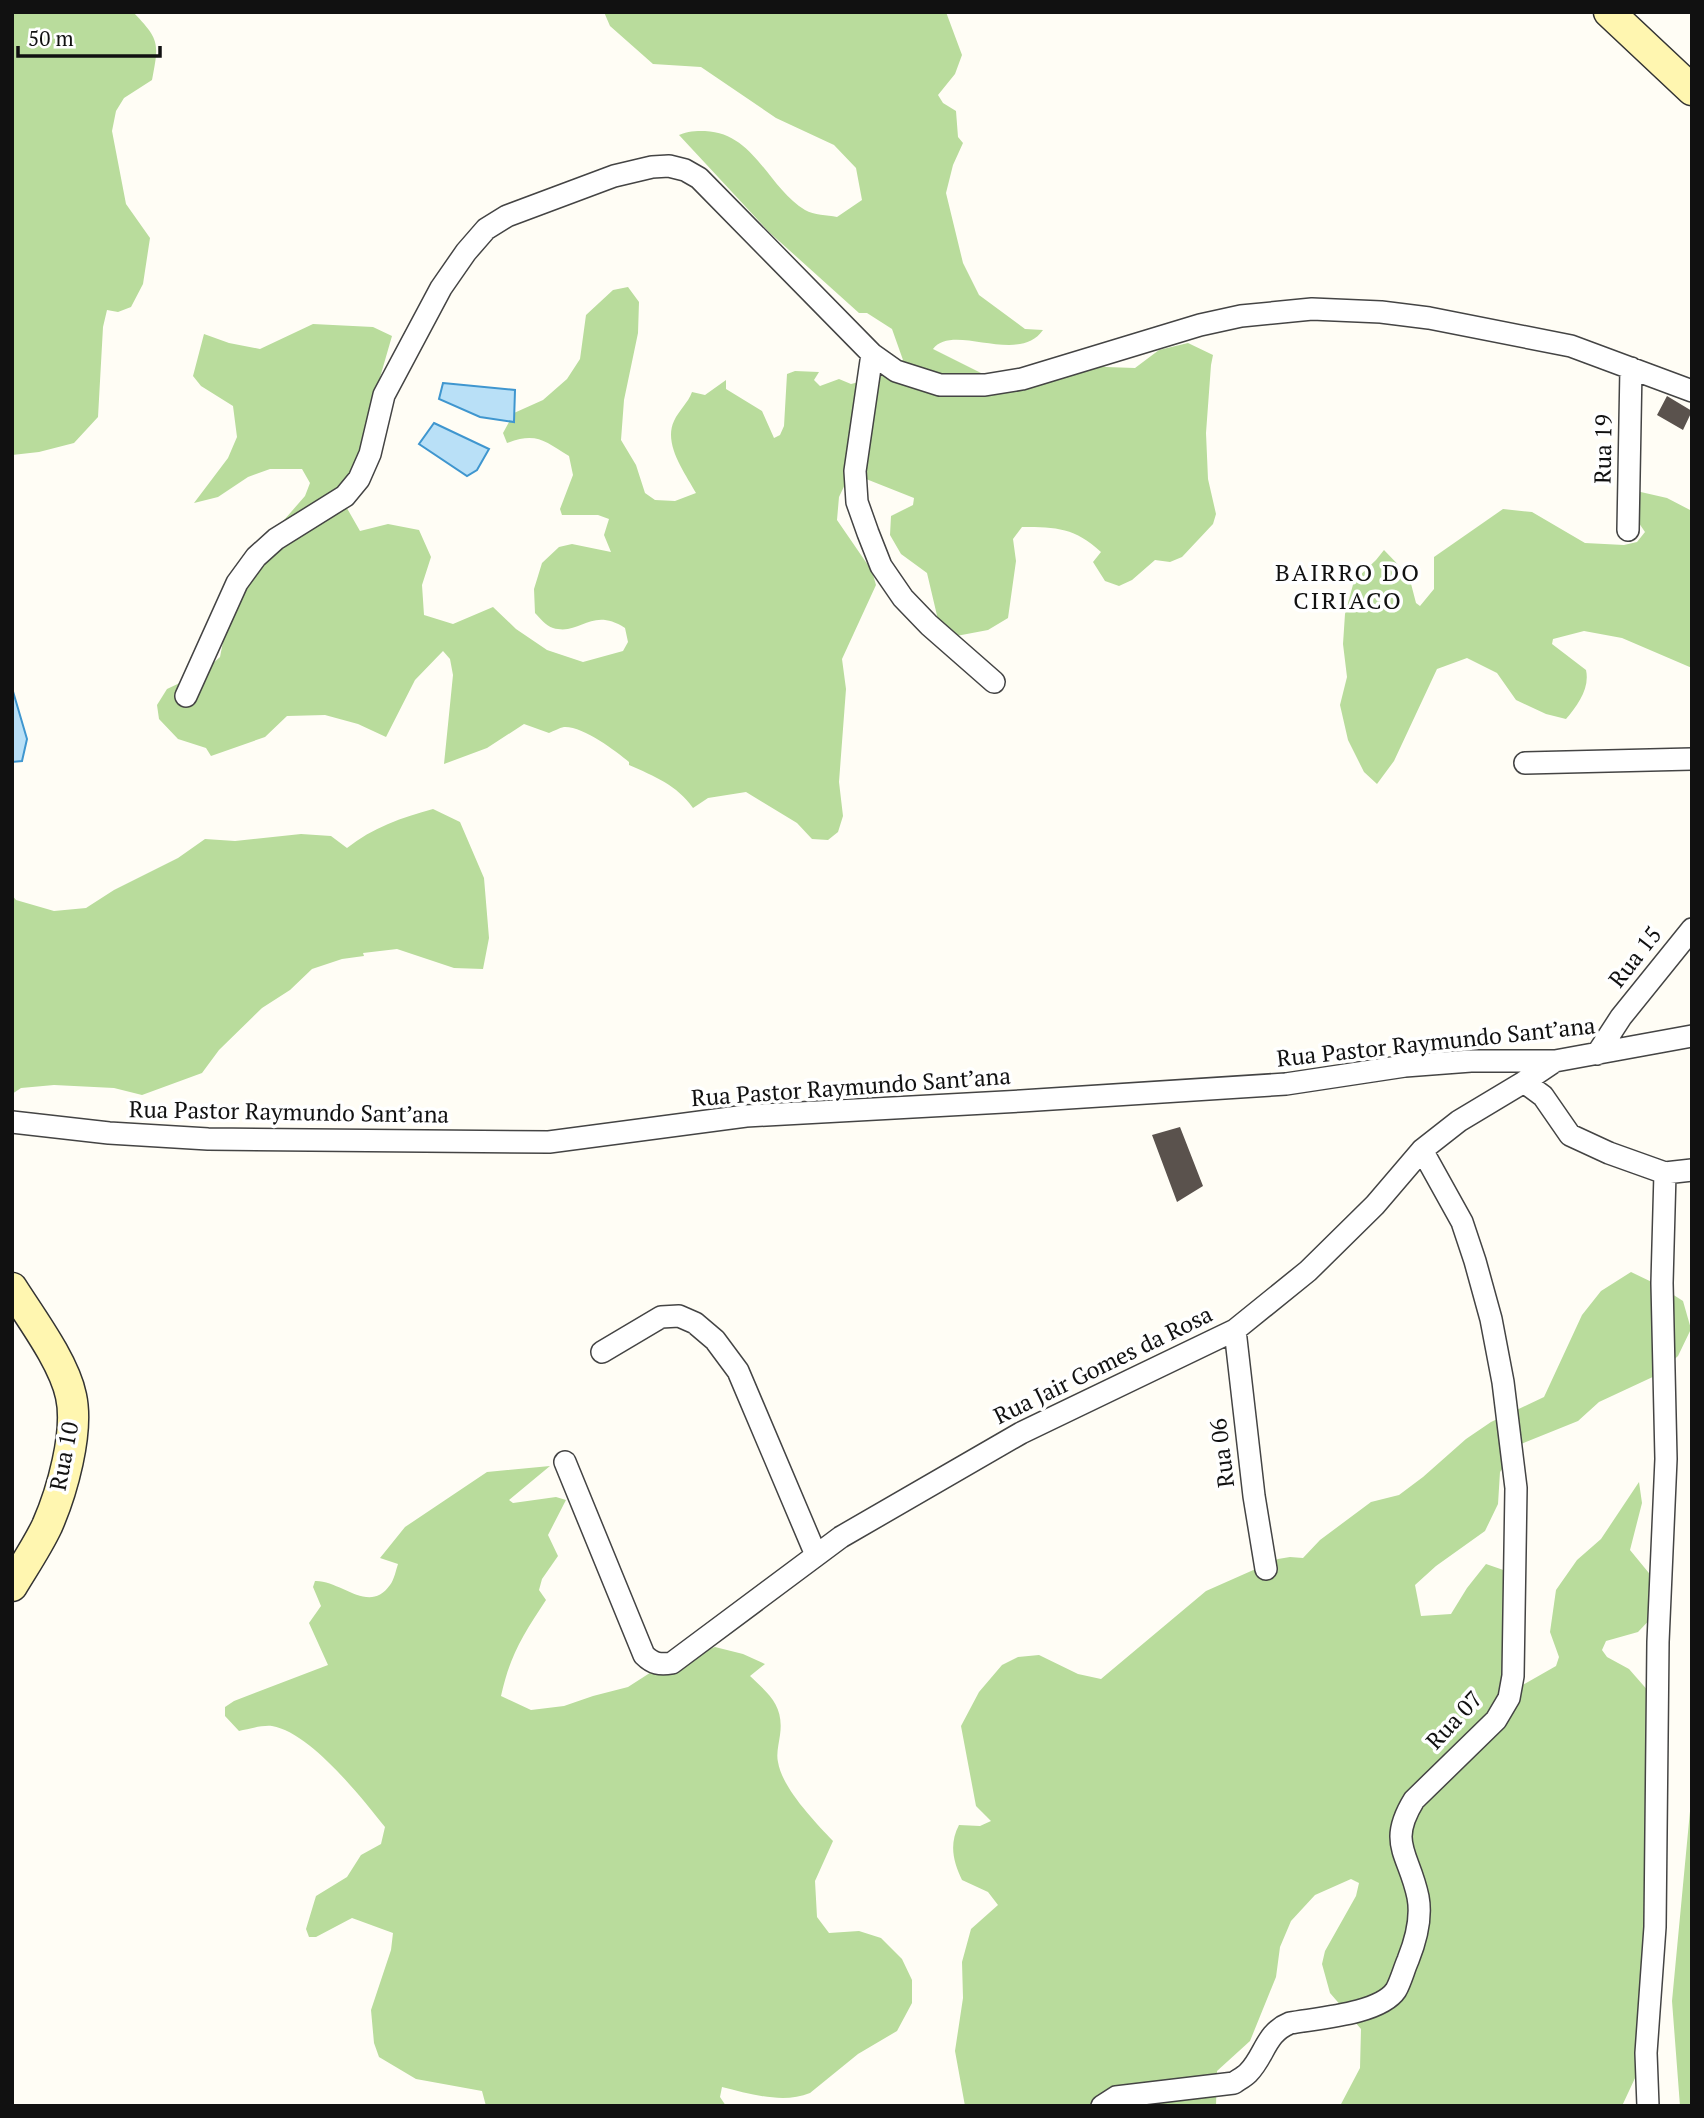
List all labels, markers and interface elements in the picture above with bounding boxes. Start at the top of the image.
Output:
scale bar [18,14,159,58]
text: 50 m [28,24,74,52]
street label: Rua 19 [1586,414,1619,484]
district label: BAIRRO DO CIRIACO [1275,556,1421,616]
street label: Rua 15 [1601,920,1668,994]
street label: Rua Pastor Raymundo Sant’ana [1275,1009,1597,1074]
street label: Rua Pastor Raymundo Sant’ana [690,1060,1012,1113]
street label: Rua Pastor Raymundo Sant’ana [129,1093,450,1130]
street label: Rua Jair Gomes da Rosa [988,1298,1218,1431]
street label: Rua 06 [1202,1417,1241,1489]
street label: Rua 10 [42,1419,85,1493]
street label: Rua 07 [1419,1684,1489,1756]

